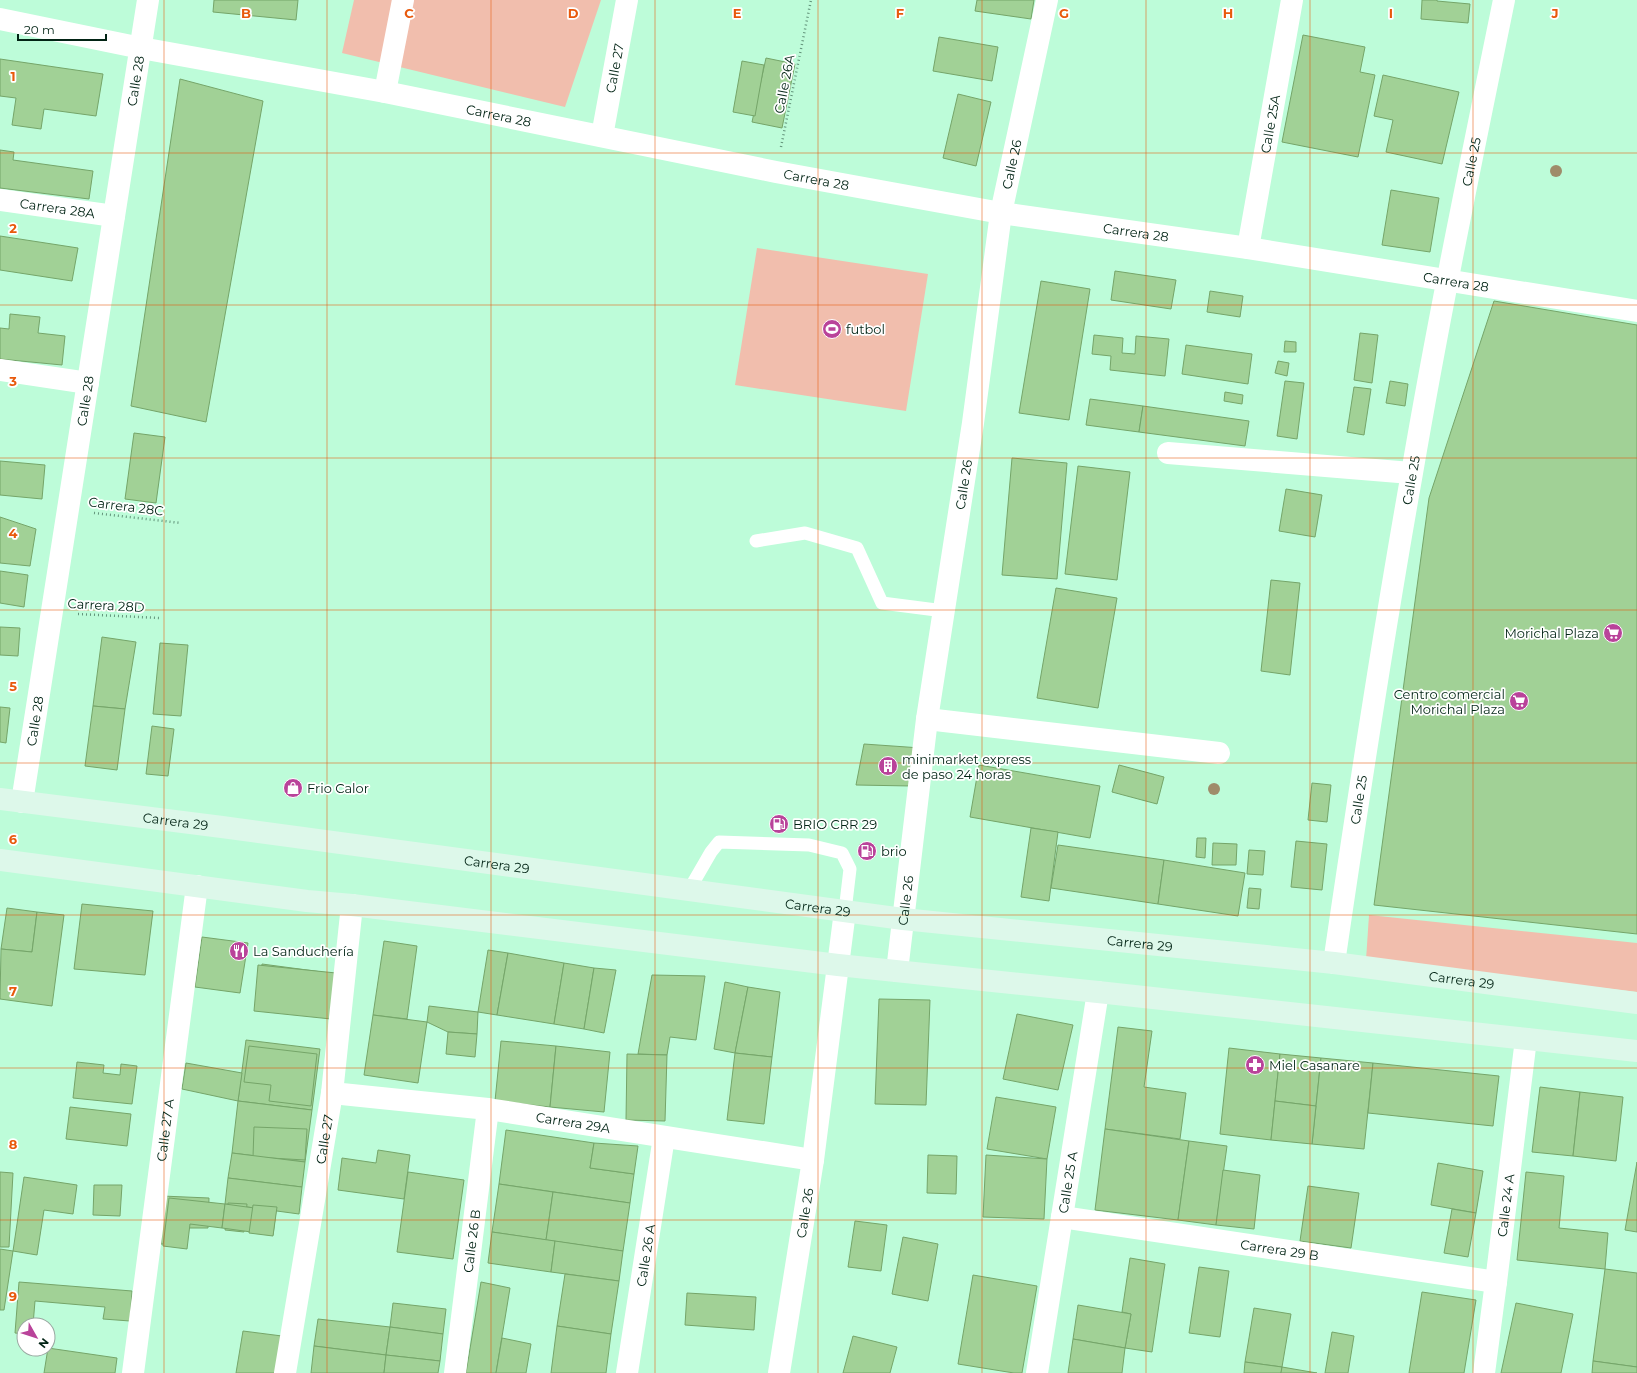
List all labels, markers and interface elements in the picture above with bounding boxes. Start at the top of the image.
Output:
text: B [241,5,251,21]
text: C [404,5,414,21]
text: D [568,5,579,21]
text: E [733,5,742,21]
text: F [896,5,904,21]
text: G [1059,5,1069,21]
text: H [1223,5,1233,21]
text: I [1389,5,1393,21]
text: J [1550,5,1559,21]
scale bar [18,16,106,42]
text: 20 m [24,22,55,37]
street label: Calle 27 [602,42,627,94]
street label: Calle 26A [770,52,798,115]
street label: Calle 28 [123,55,147,107]
text: 1 [10,68,16,84]
street label: Calle 25A [1257,93,1283,154]
street label: Carrera 28 [465,101,533,130]
street label: Calle 25 [1458,136,1484,188]
street label: Calle 26 [998,138,1025,191]
street label: Carrera 28 [782,166,850,193]
street label: Carrera 28A [19,195,97,221]
text: 2 [9,220,17,236]
street label: Carrera 28 [1102,220,1170,245]
street label: Carrera 28 [1422,269,1490,295]
sports icon: futbol [821,318,843,340]
place label: futbol [846,321,885,337]
text: 3 [8,373,17,389]
street label: Calle 28 [73,375,97,427]
street label: Calle 25 [1399,454,1423,506]
street label: Calle 26 [952,458,975,511]
street label: Carrera 28C [88,493,164,519]
text: 4 [9,525,18,541]
street label: Carrera 28D [67,595,145,615]
supermarket icon: Morichal Plaza [1602,622,1624,644]
place label: Morichal Plaza [1504,625,1599,641]
text: 5 [9,678,17,694]
place label: Centro comercial Morichal Plaza [1394,686,1505,717]
supermarket icon: Centro comercial Morichal Plaza [1508,690,1530,712]
street label: Calle 28 [23,695,47,747]
place label: minimarket express de paso 24 horas [902,751,1031,782]
building icon: minimarket express de paso 24 horas [877,755,899,777]
street label: Calle 25 [1347,774,1370,826]
shop icon: Frio Calor [282,777,304,799]
place label: Frio Calor [307,780,369,796]
street label: Carrera 29 [142,809,209,833]
fuel station icon: BRIO CRR 29 [768,813,790,835]
place label: BRIO CRR 29 [793,816,877,832]
text: 6 [9,831,18,847]
fuel station icon: brio [856,840,878,862]
place label: brio [881,843,907,859]
street label: Carrera 29 [463,852,531,876]
street label: Calle 26 [894,874,916,926]
street label: Carrera 29 [784,895,852,920]
street label: Carrera 29 [1106,932,1174,954]
restaurant icon: La Sanduchería [228,940,250,962]
place label: La Sanduchería [253,943,354,959]
street label: Carrera 29 [1428,968,1496,992]
text: 7 [9,983,17,999]
pharmacy icon: Miel Casanare [1244,1054,1266,1076]
place label: Miel Casanare [1269,1057,1360,1073]
street label: Calle 27 A [153,1097,177,1162]
street label: Carrera 29A [535,1109,612,1136]
street label: Calle 27 [312,1113,336,1165]
text: 8 [9,1136,18,1152]
street label: Calle 25 A [1055,1150,1080,1215]
street label: Calle 24 A [1494,1172,1517,1238]
street label: Calle 26 [793,1187,816,1239]
street label: Calle 26 B [460,1208,483,1274]
street label: Calle 26 A [633,1222,658,1288]
street label: Carrera 29 B [1239,1236,1320,1263]
text: 9 [9,1288,17,1304]
north arrow [16,1317,56,1357]
text: N [36,1335,52,1351]

